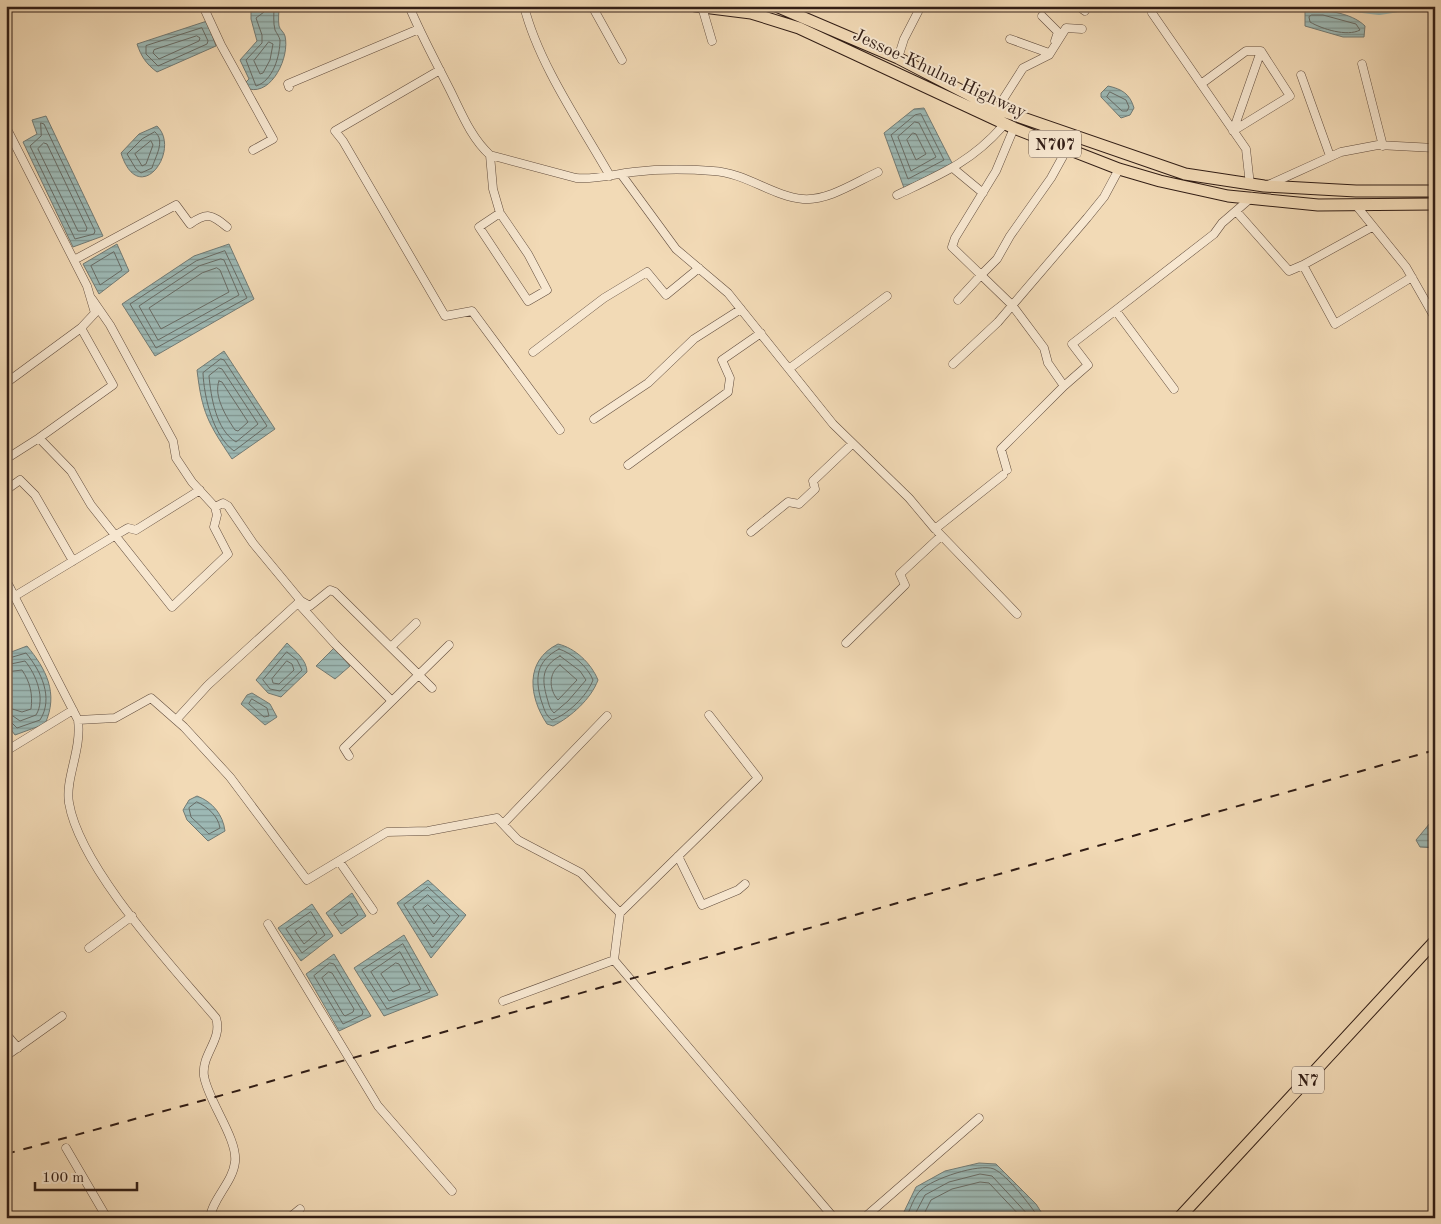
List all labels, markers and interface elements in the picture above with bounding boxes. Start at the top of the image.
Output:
street label: Jessoe-Khulna Highway [850,26,1029,122]
road number: N707 [1029,130,1081,158]
road number: N7 [1292,1066,1324,1094]
scale bar [35,1159,138,1191]
text: 100 m [42,1171,84,1186]

